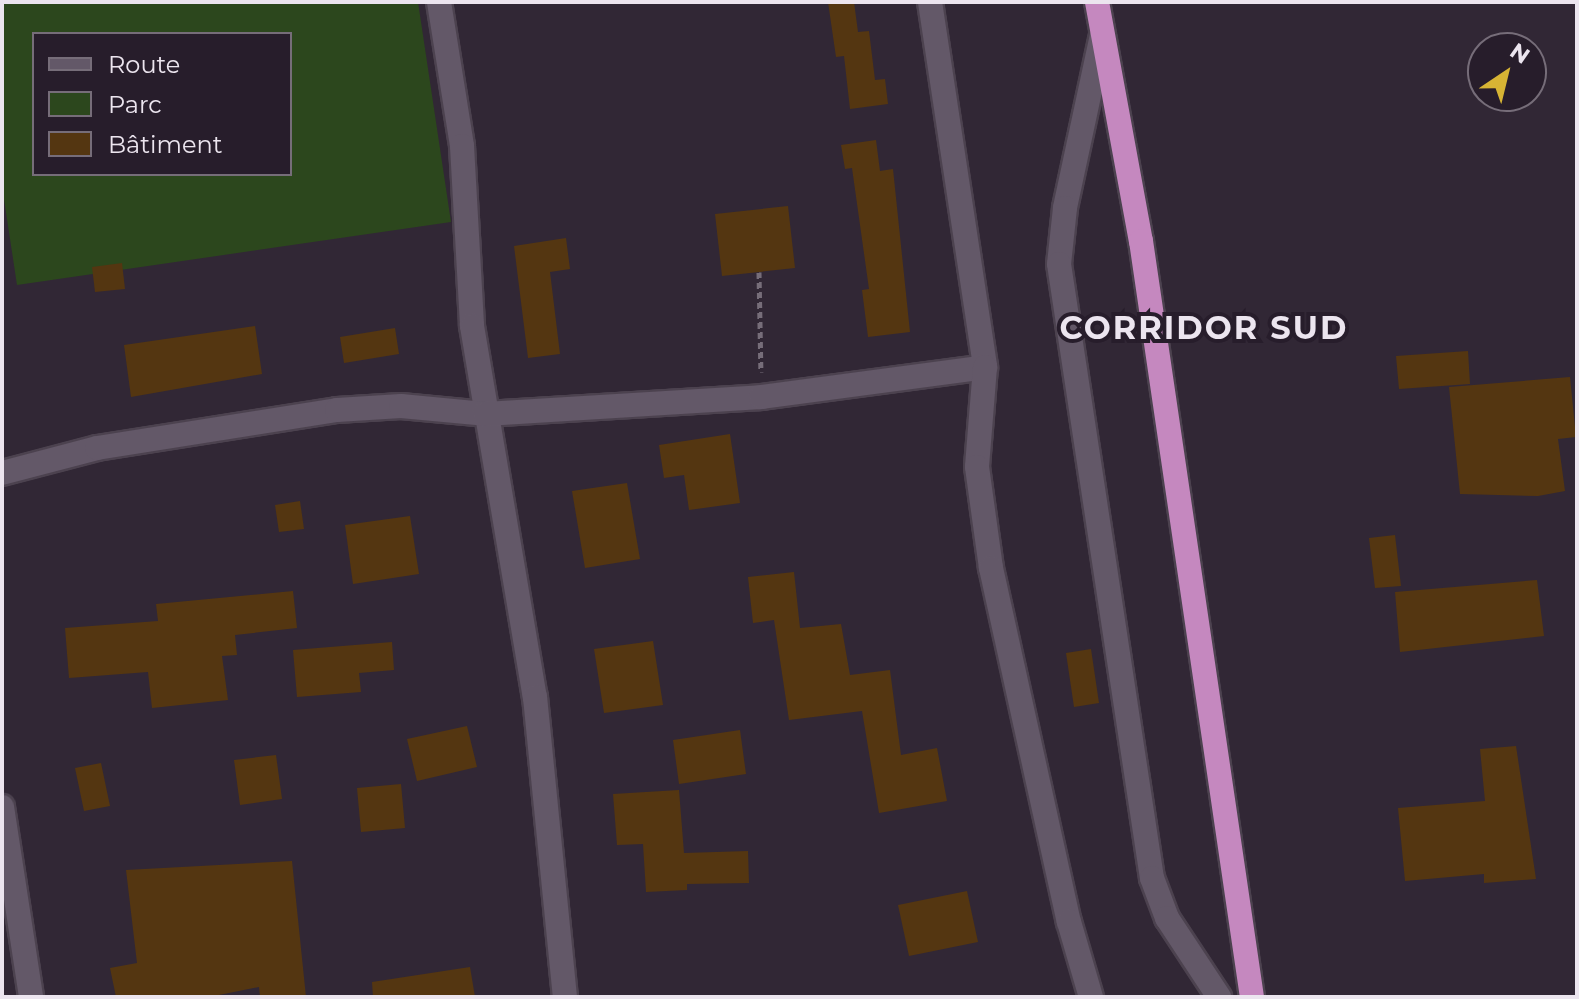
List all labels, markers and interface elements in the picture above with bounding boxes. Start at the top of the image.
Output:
legend [32,32,292,176]
north arrow [1467,32,1547,112]
text: N [1505,37,1535,70]
text: Route [108,50,180,79]
text: Parc [108,90,162,119]
text: Bâtiment [108,130,222,159]
district label: CORRIDOR SUD [1060,309,1348,347]

